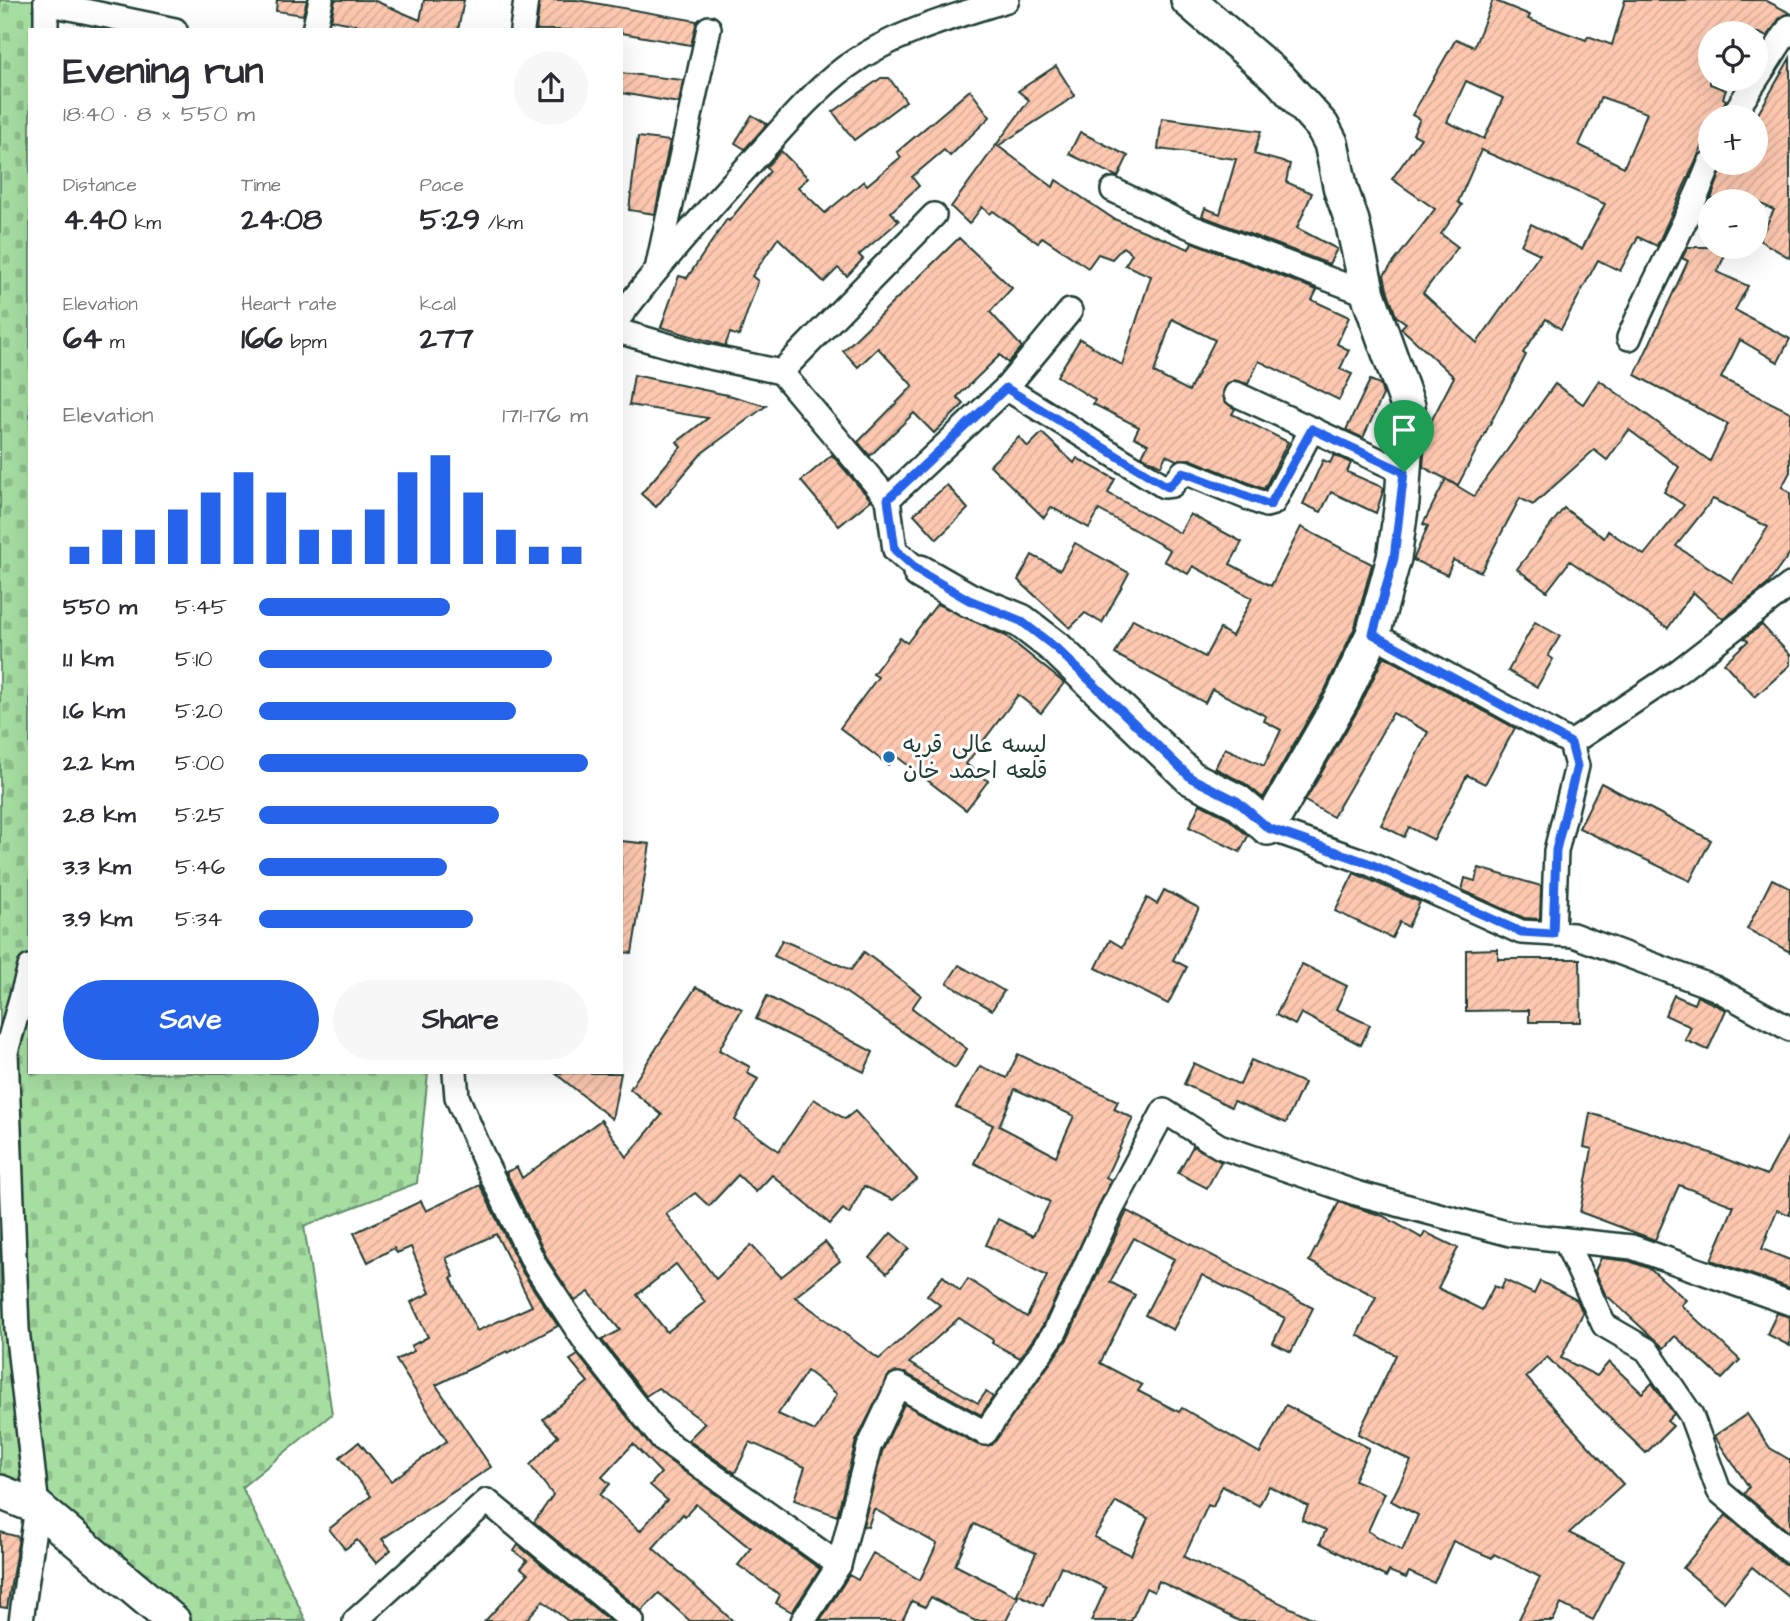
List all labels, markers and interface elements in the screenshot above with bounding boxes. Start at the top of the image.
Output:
map controls [1698,21,1768,259]
button: locate [1698,21,1768,91]
text: Evening run [63,46,264,98]
button: share [514,51,588,125]
text: 18:40 · 8 × 550 m [63,98,255,130]
button: + [1698,105,1768,175]
text: Distance [63,172,137,199]
text: Time [241,172,281,199]
text: Pace [420,172,464,199]
button: − [1698,189,1768,259]
text: 4.40 [63,199,127,241]
text: 24:08 [241,199,322,241]
text: 5:29 [420,199,480,241]
text: km [127,210,161,237]
text: /km [480,210,523,237]
text: Elevation [63,291,138,318]
text: Heart rate [241,291,337,318]
text: kcal [420,291,456,318]
text: 64 [63,318,102,360]
text: 166 [241,318,283,360]
text: 277 [420,318,474,360]
text: m [102,329,125,356]
text: bpm [283,329,326,356]
text: Elevation [63,399,154,431]
text: 171–176 m [502,399,588,431]
pin [1374,400,1434,472]
icon: arrive [1385,411,1423,449]
text: 550 m [63,591,137,623]
text: 5:45 [175,591,227,623]
text: 1.1 km [63,643,113,675]
text: 5:10 [175,643,213,675]
text: 1.6 km [63,695,125,727]
text: 5:20 [175,695,223,727]
place label: لیسه عالی قریه قلعه احمد خان [903,729,1048,787]
text: 2.2 km [63,747,134,779]
text: 5:00 [175,747,224,779]
marker: لیسه عالی قریه قلعه احمد خان [881,749,897,765]
text: 2.8 km [63,799,136,831]
text: 5:25 [175,799,225,831]
text: 3.3 km [63,851,131,883]
text: 5:46 [175,851,225,883]
text: 3.9 km [63,903,132,935]
text: 5:34 [175,903,222,935]
button: Save [63,980,319,1060]
button: Share [333,980,588,1060]

